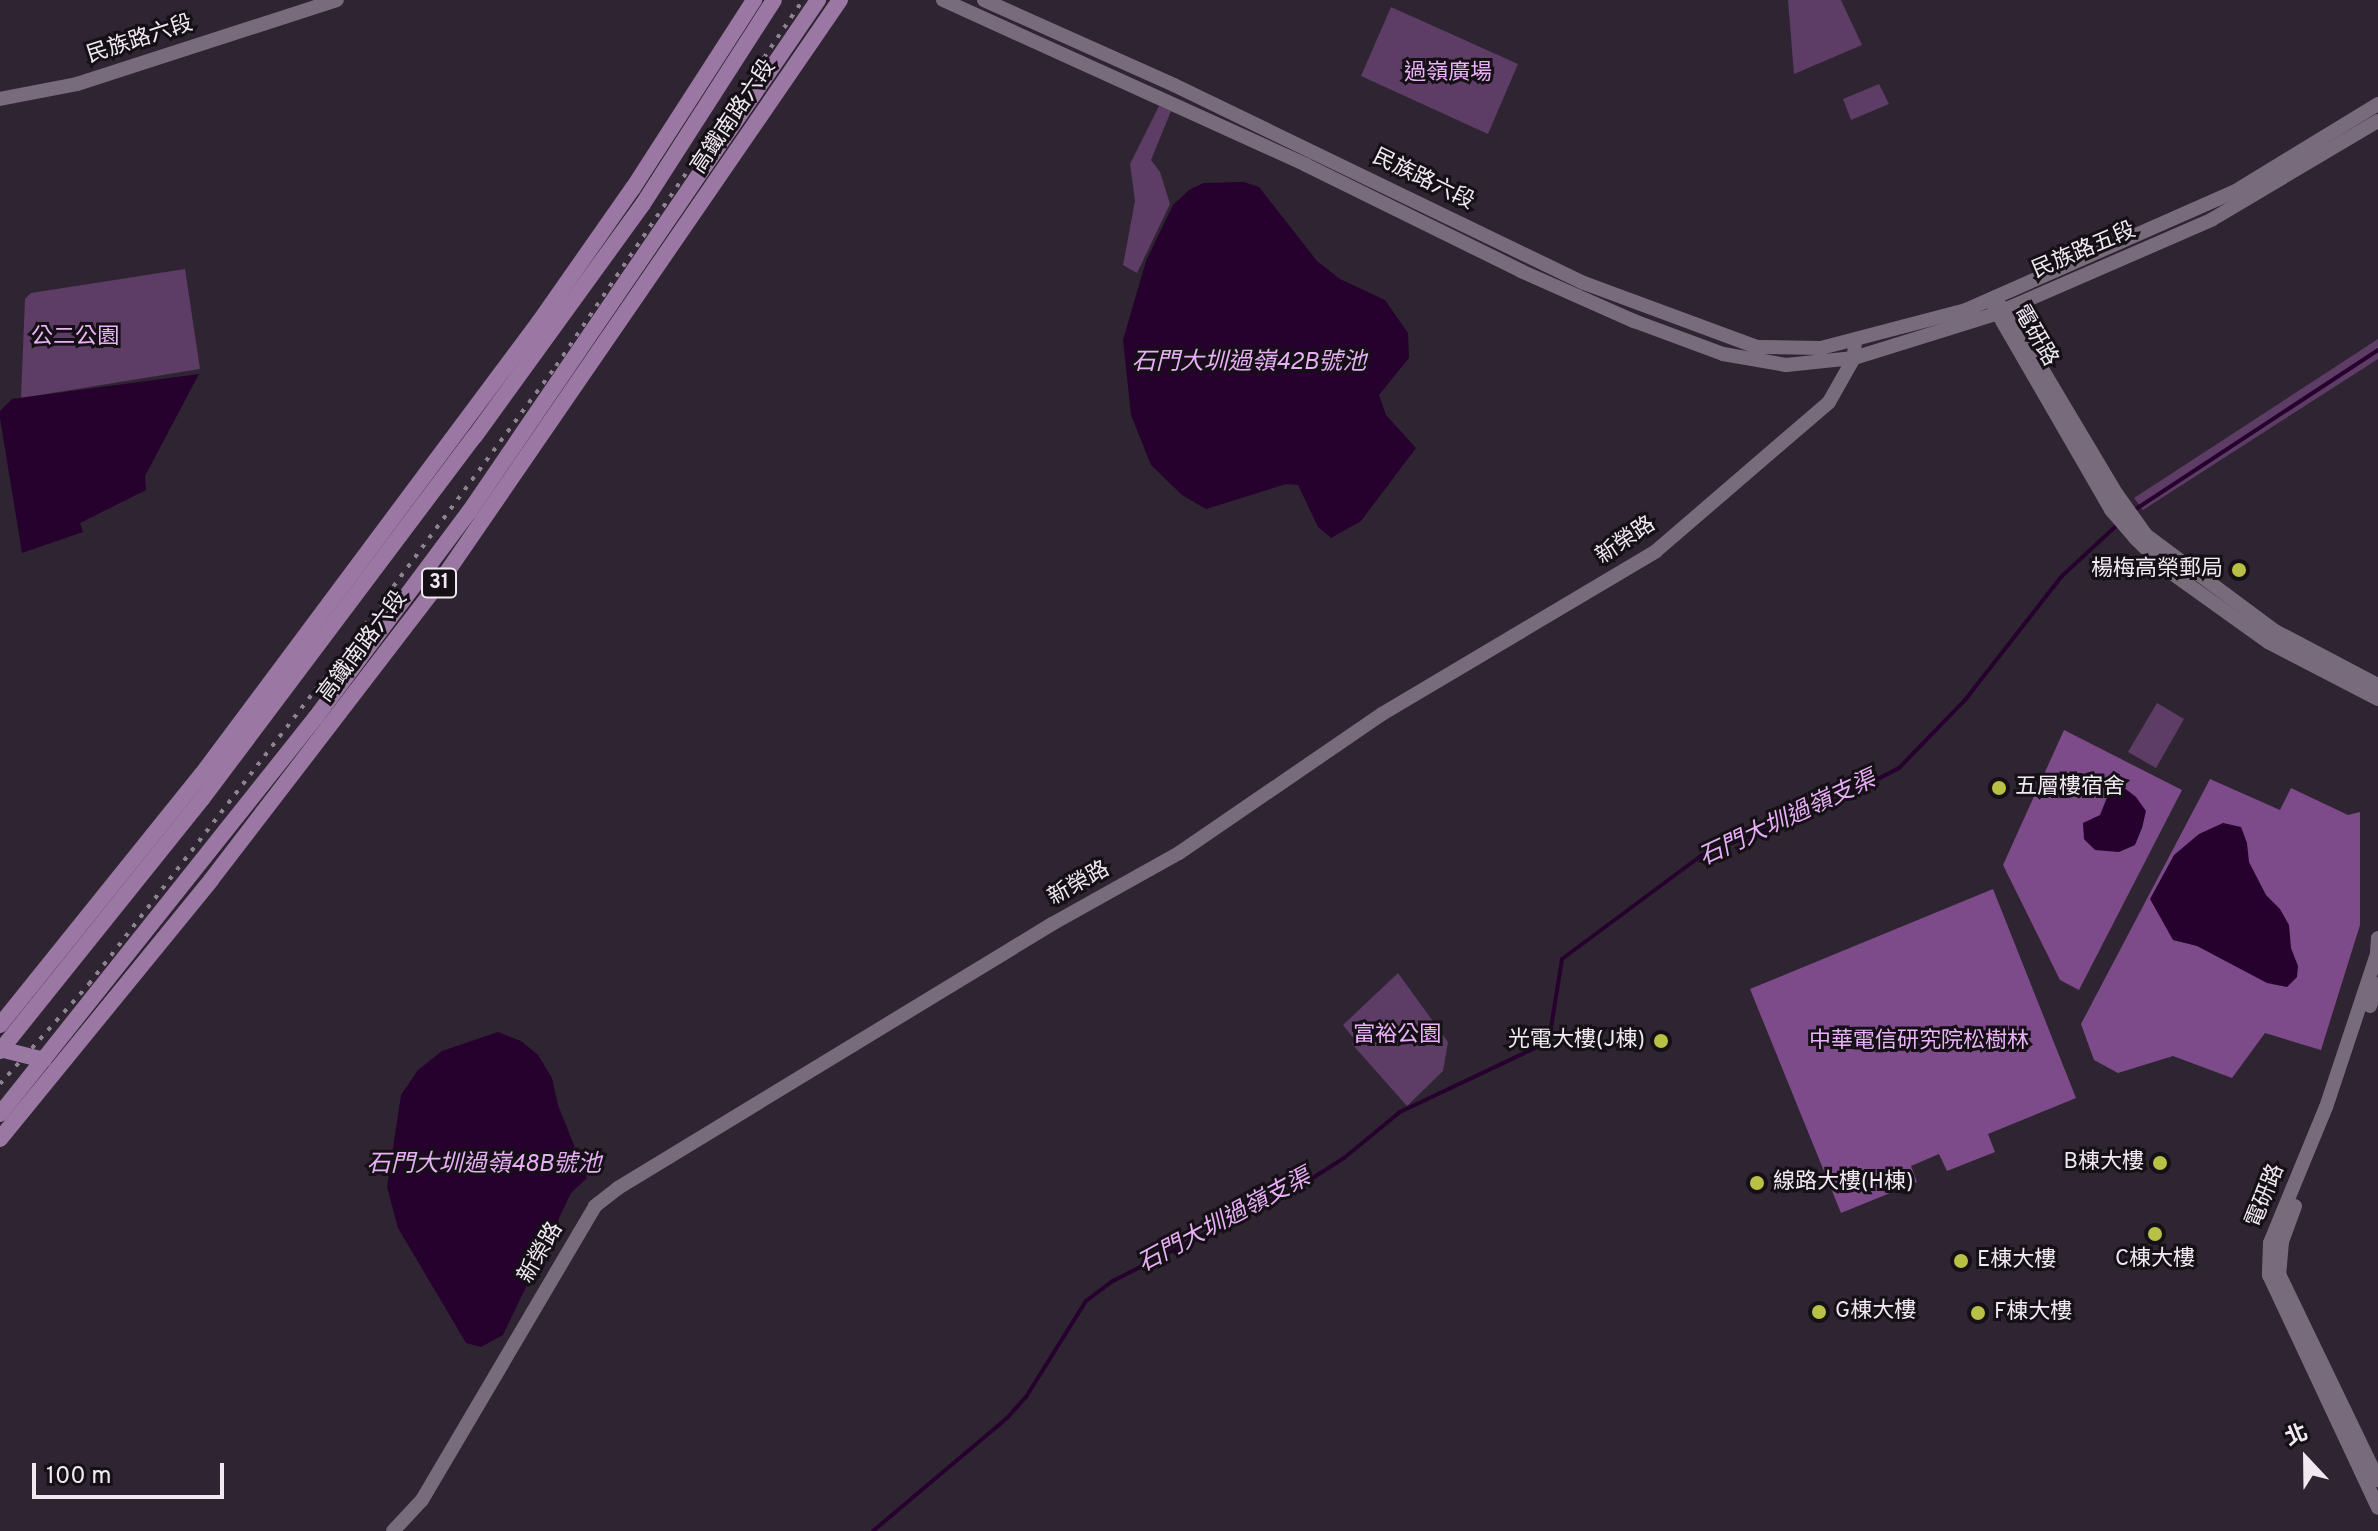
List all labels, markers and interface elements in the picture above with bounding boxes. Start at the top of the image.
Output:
street label: 民族路六段 [84,10,196,70]
street label: 高鐵南路六段 [686,55,782,179]
park label: 過嶺廣場 [1404,61,1492,87]
street label: 民族路六段 [1368,144,1478,216]
street label: 民族路五段 [2028,217,2140,285]
street label: 電研路 [2007,301,2063,371]
park label: 公二公園 [31,325,119,351]
water label: 石門大圳過嶺42B號池 [1132,350,1366,378]
street label: 新榮路 [1591,512,1661,570]
place label: 楊梅高榮郵局 [2091,557,2223,583]
marker: 楊梅高榮郵局 [2230,561,2248,579]
road number: 31 [421,567,457,599]
street label: 高鐵南路六段 [313,586,413,708]
water label: 石門大圳過嶺支渠 [1695,766,1881,874]
place label: 五層樓宿舍 [2015,775,2125,801]
marker: 五層樓宿舍 [1990,779,2008,797]
street label: 新榮路 [1044,856,1114,912]
park label: 富裕公園 [1353,1023,1441,1049]
place label: 光電大樓(J棟) [1509,1028,1645,1054]
park label: 中華電信研究院松樹林 [1809,1029,2029,1055]
marker: 光電大樓(J棟) [1652,1032,1670,1050]
place label: B棟大樓 [2064,1150,2144,1176]
water label: 石門大圳過嶺48B號池 [367,1152,601,1180]
marker: B棟大樓 [2151,1154,2169,1172]
street label: 電研路 [2241,1160,2291,1232]
water label: 石門大圳過嶺支渠 [1133,1164,1317,1280]
place label: 線路大樓(H棟) [1773,1170,1913,1196]
marker: 線路大樓(H棟) [1748,1174,1766,1192]
street label: 新榮路 [513,1218,569,1288]
marker: C棟大樓 [2146,1225,2164,1243]
place label: C棟大樓 [2115,1247,2195,1273]
place label: E棟大樓 [1977,1248,2056,1274]
marker: E棟大樓 [1952,1252,1970,1270]
place label: G棟大樓 [1835,1299,1916,1325]
place label: F棟大樓 [1994,1300,2072,1326]
marker: G棟大樓 [1810,1303,1828,1321]
marker: F棟大樓 [1969,1304,1987,1322]
north arrow [2266,1419,2346,1499]
text: 北 [2282,1420,2312,1453]
scale bar [36,1447,228,1497]
text: 100 m [46,1462,112,1492]

